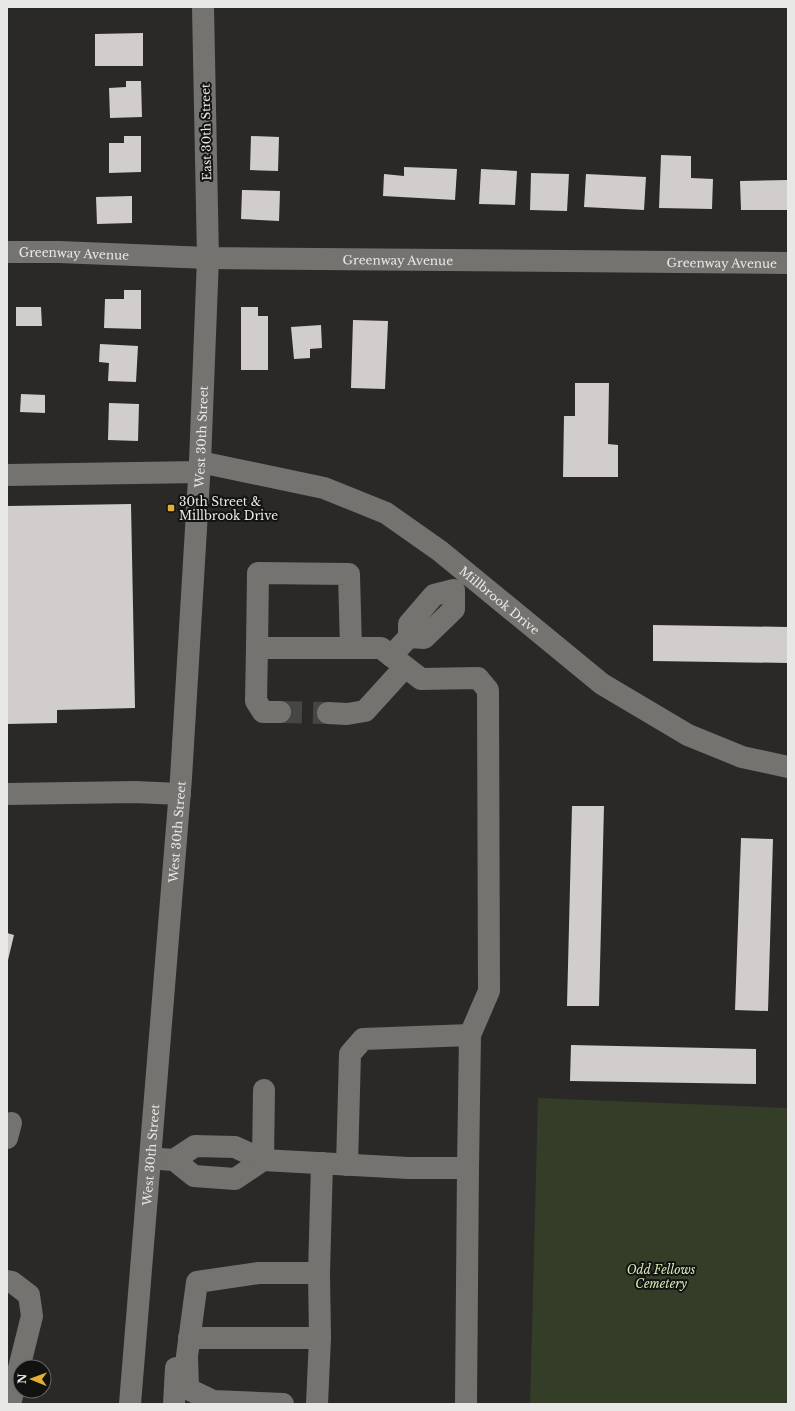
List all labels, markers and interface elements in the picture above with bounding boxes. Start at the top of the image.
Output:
street label: East 30th Street [198,83,214,181]
street label: Greenway Avenue [19,244,130,262]
street label: Greenway Avenue [343,252,453,268]
street label: Greenway Avenue [667,254,777,270]
street label: West 30th Street [191,385,211,489]
place label: 30th Street & Millbrook Drive [179,494,278,523]
marker: 30th Street & Millbrook Drive [166,503,176,513]
street label: Millbrook Drive [457,563,543,637]
street label: West 30th Street [165,780,188,884]
street label: West 30th Street [139,1103,162,1207]
park label: Odd Fellows Cemetery [627,1262,696,1291]
north arrow [12,1359,52,1399]
text: N [15,1373,29,1384]

